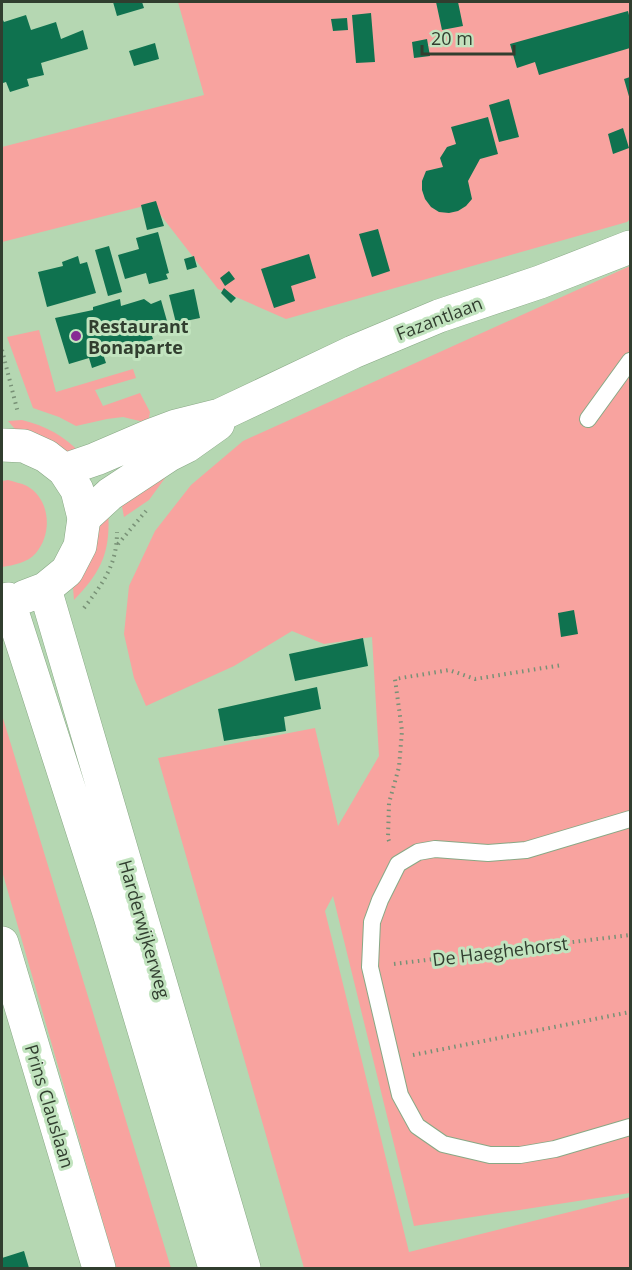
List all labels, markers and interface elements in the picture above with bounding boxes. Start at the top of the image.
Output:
scale bar [422,18,514,56]
text: 20 m [431,26,473,50]
street label: Fazantlaan [392,291,486,345]
place label: Restaurant Bonaparte [88,314,189,359]
marker: Restaurant Bonaparte [69,329,83,343]
street label: Harderwijkerweg [114,857,176,1001]
street label: De Haeghehorst [431,931,569,971]
street label: Prins Clauslaan [20,1041,80,1171]

